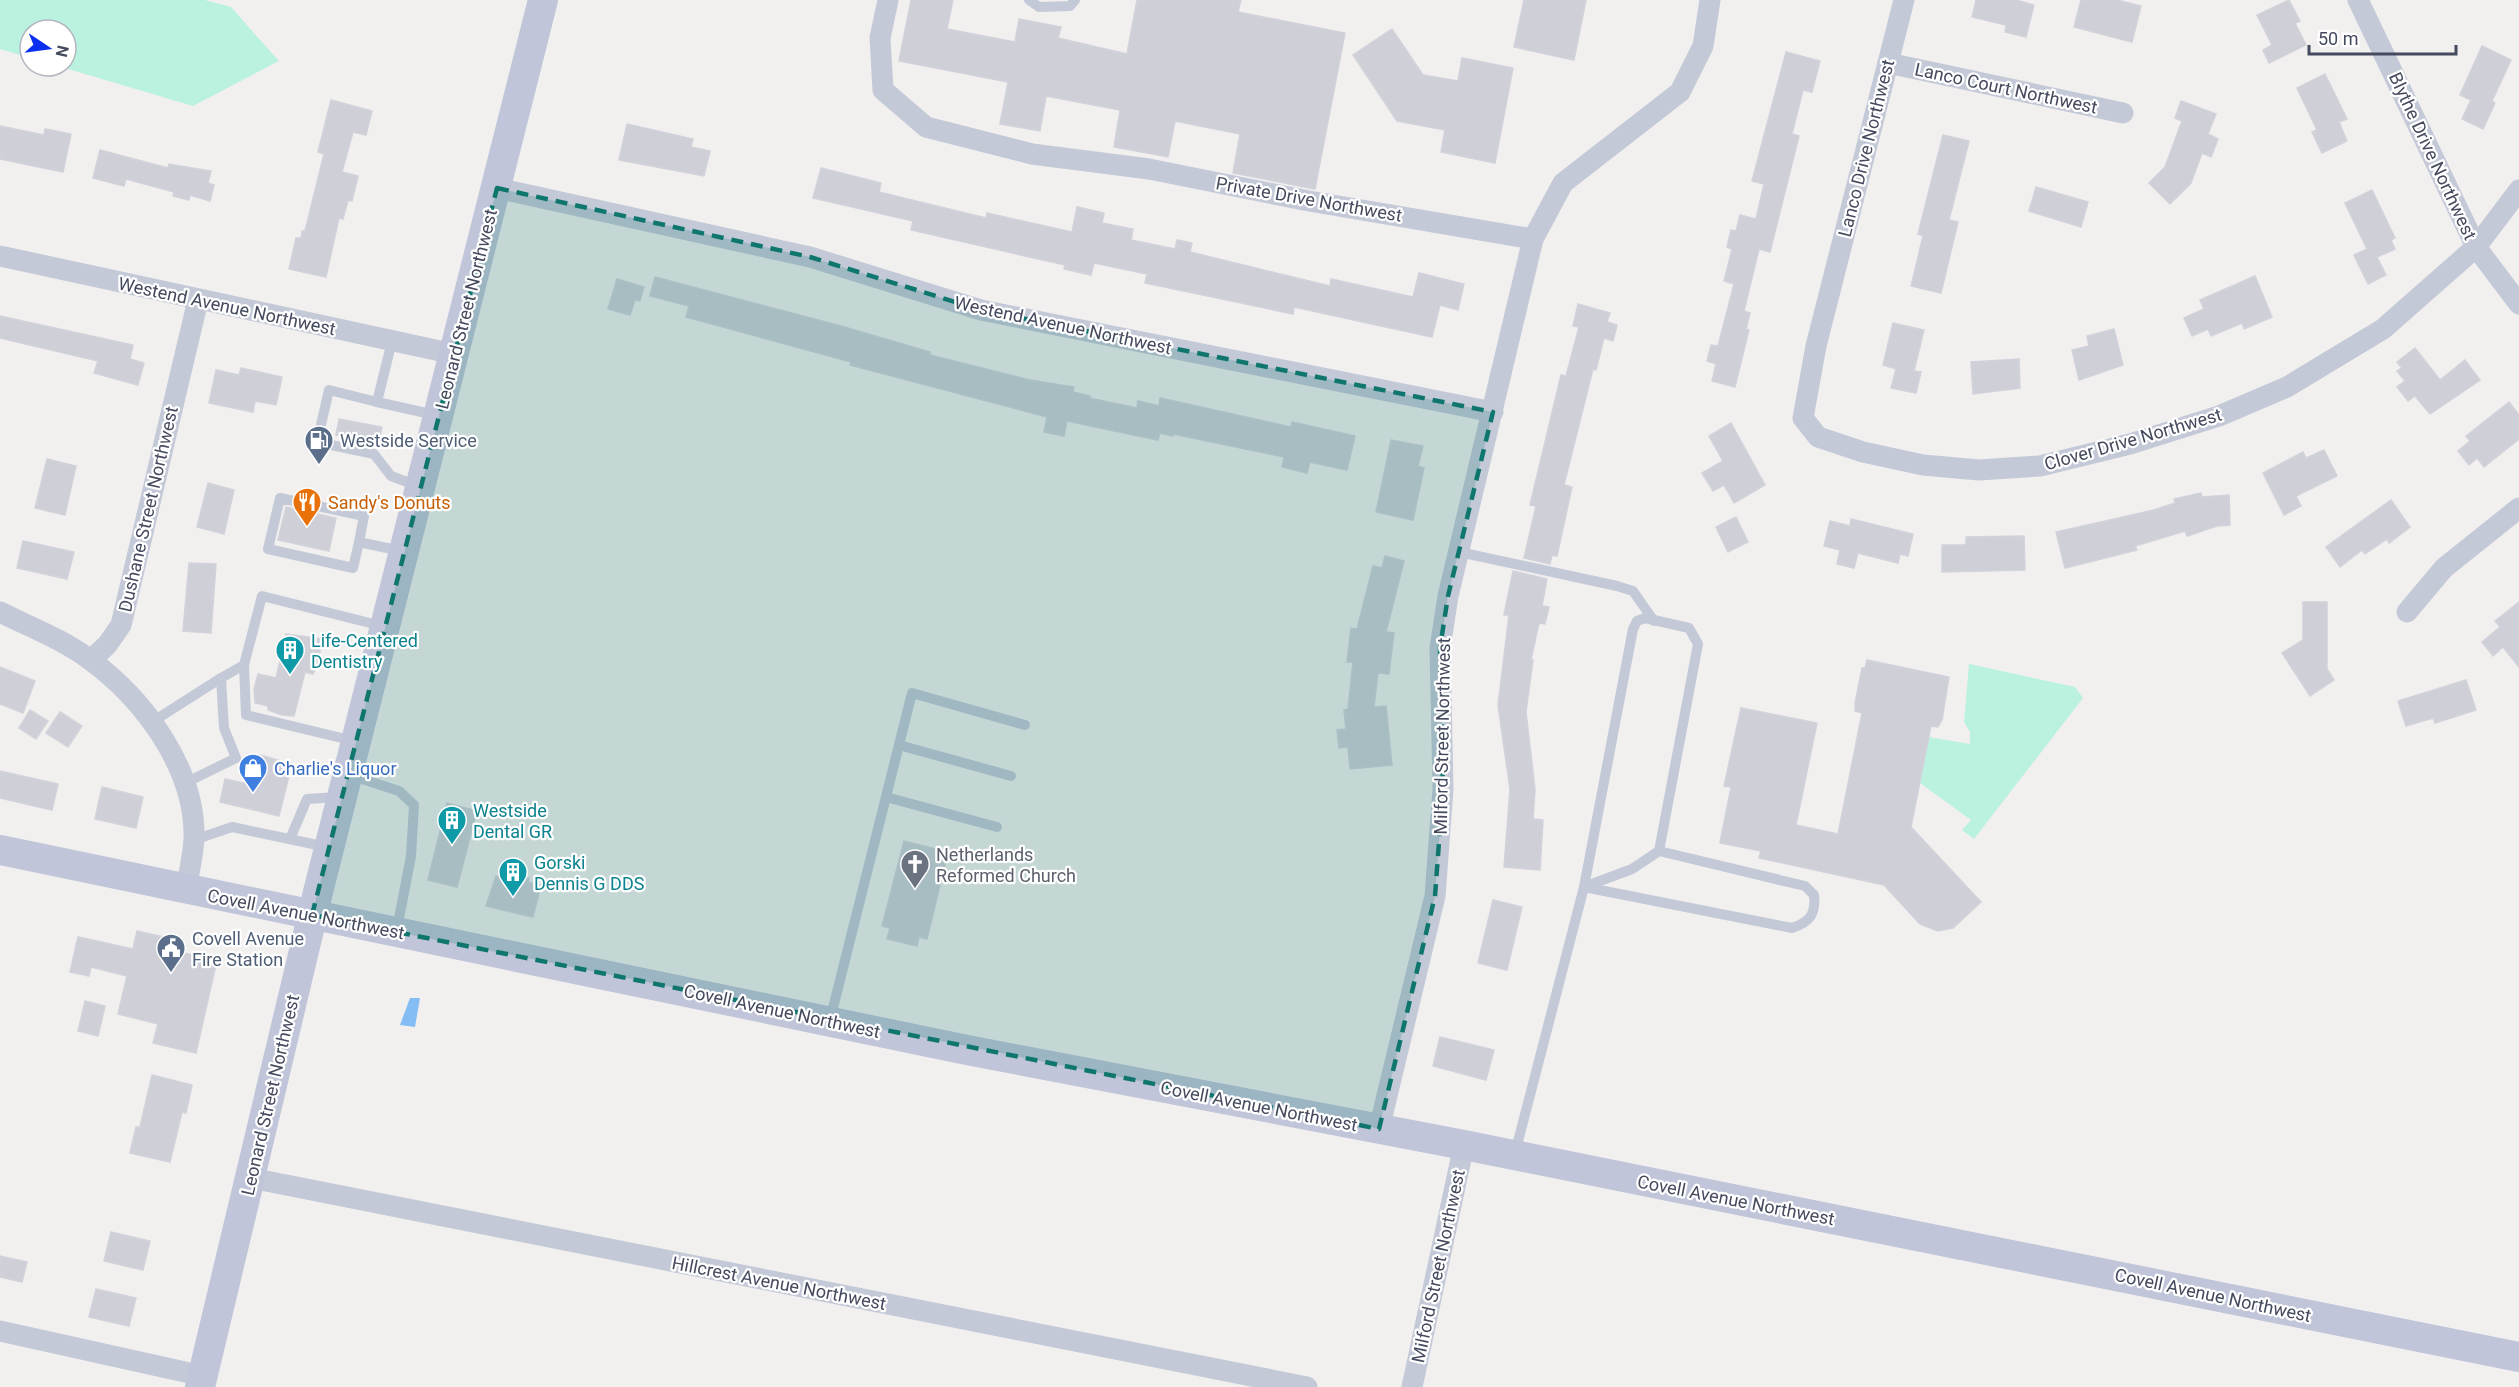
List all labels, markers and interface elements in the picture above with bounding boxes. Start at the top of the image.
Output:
north arrow [18,18,78,78]
scale bar [2309,18,2456,56]
text: 50 m [2318,28,2358,49]
text: N [52,44,73,59]
street label: Lanco Drive Northwest [1834,57,1898,239]
street label: Lanco Court Northwest [1913,58,2099,118]
street label: Blythe Drive Northwest [2385,69,2481,243]
street label: Private Drive Northwest [1214,172,1404,226]
street label: Leonard Street Northwest [431,207,501,411]
street label: Westend Avenue Northwest [116,273,338,339]
street label: Westend Avenue Northwest [952,292,1174,358]
street label: Dushane Street Northwest [114,404,182,614]
street label: Clover Drive Northwest [2042,404,2224,474]
fuel station icon: Westside Service [303,424,335,466]
place label: Westside Service [340,430,477,451]
restaurant icon: Sandy's Donuts [291,486,323,528]
place label: Sandy's Donuts [328,492,451,513]
place label: Life-Centered Dentistry [311,630,418,672]
building icon: Life-Centered Dentistry [274,634,306,676]
street label: Milford Street Northwest [1430,637,1454,835]
shop icon: Charlie's Liquor [237,752,269,794]
place label: Charlie's Liquor [274,758,396,779]
place label: Westside Dental GR [473,800,552,842]
building icon: Westside Dental GR [436,804,468,846]
place label: Netherlands Reformed Church [936,844,1076,886]
church icon: Netherlands Reformed Church [899,848,931,890]
place label: Gorski Dennis G DDS [534,852,645,894]
building icon: Gorski Dennis G DDS [497,856,529,898]
street label: Covell Avenue Northwest [206,885,406,943]
place label: Covell Avenue Fire Station [192,928,304,970]
public building icon: Covell Avenue Fire Station [155,932,187,974]
street label: Covell Avenue Northwest [682,980,882,1042]
street label: Leonard Street Northwest [237,992,303,1197]
street label: Covell Avenue Northwest [1159,1077,1359,1135]
street label: Milford Street Northwest [1407,1167,1469,1365]
street label: Covell Avenue Northwest [1636,1171,1836,1229]
street label: Hillcrest Avenue Northwest [670,1252,888,1314]
street label: Covell Avenue Northwest [2113,1264,2313,1326]

